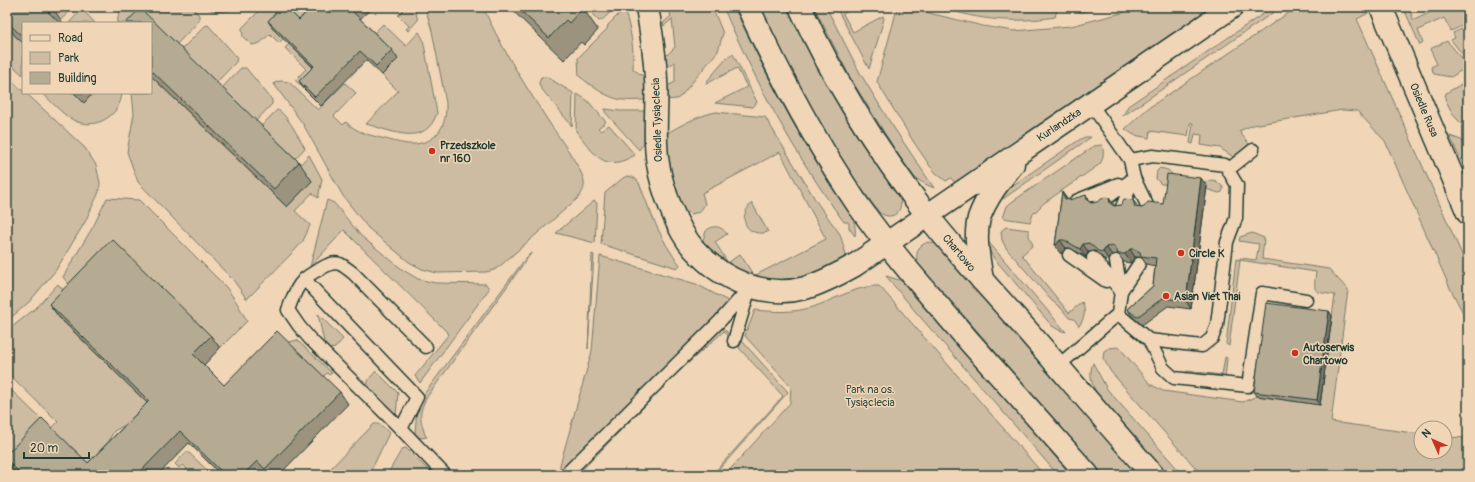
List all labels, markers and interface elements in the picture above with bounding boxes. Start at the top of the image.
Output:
legend [22,22,152,94]
text: Road [58,31,83,46]
text: Park [58,51,79,66]
text: Building [58,71,97,86]
street label: Osiedle Tysiąclecia [649,78,665,162]
street label: Osiedle Rusa [1407,81,1441,139]
street label: Kurlandzka [1034,105,1084,145]
place label: Przedszkole nr 160 [440,139,496,165]
marker: Przedszkole nr 160 [427,146,437,156]
street label: Chartowo [940,232,978,274]
place label: Circle K [1189,247,1225,260]
marker: Circle K [1176,248,1186,258]
place label: Asian Viet Thai [1174,290,1241,303]
marker: Asian Viet Thai [1161,291,1171,301]
place label: Autoserwis Chartowo [1303,341,1354,367]
marker: Autoserwis Chartowo [1290,348,1300,358]
park label: Park na os. Tysiąclecia [845,383,895,409]
north arrow [1413,420,1453,460]
text: N [1419,426,1434,441]
scale bar [24,434,89,460]
text: 20 m [30,441,59,456]

